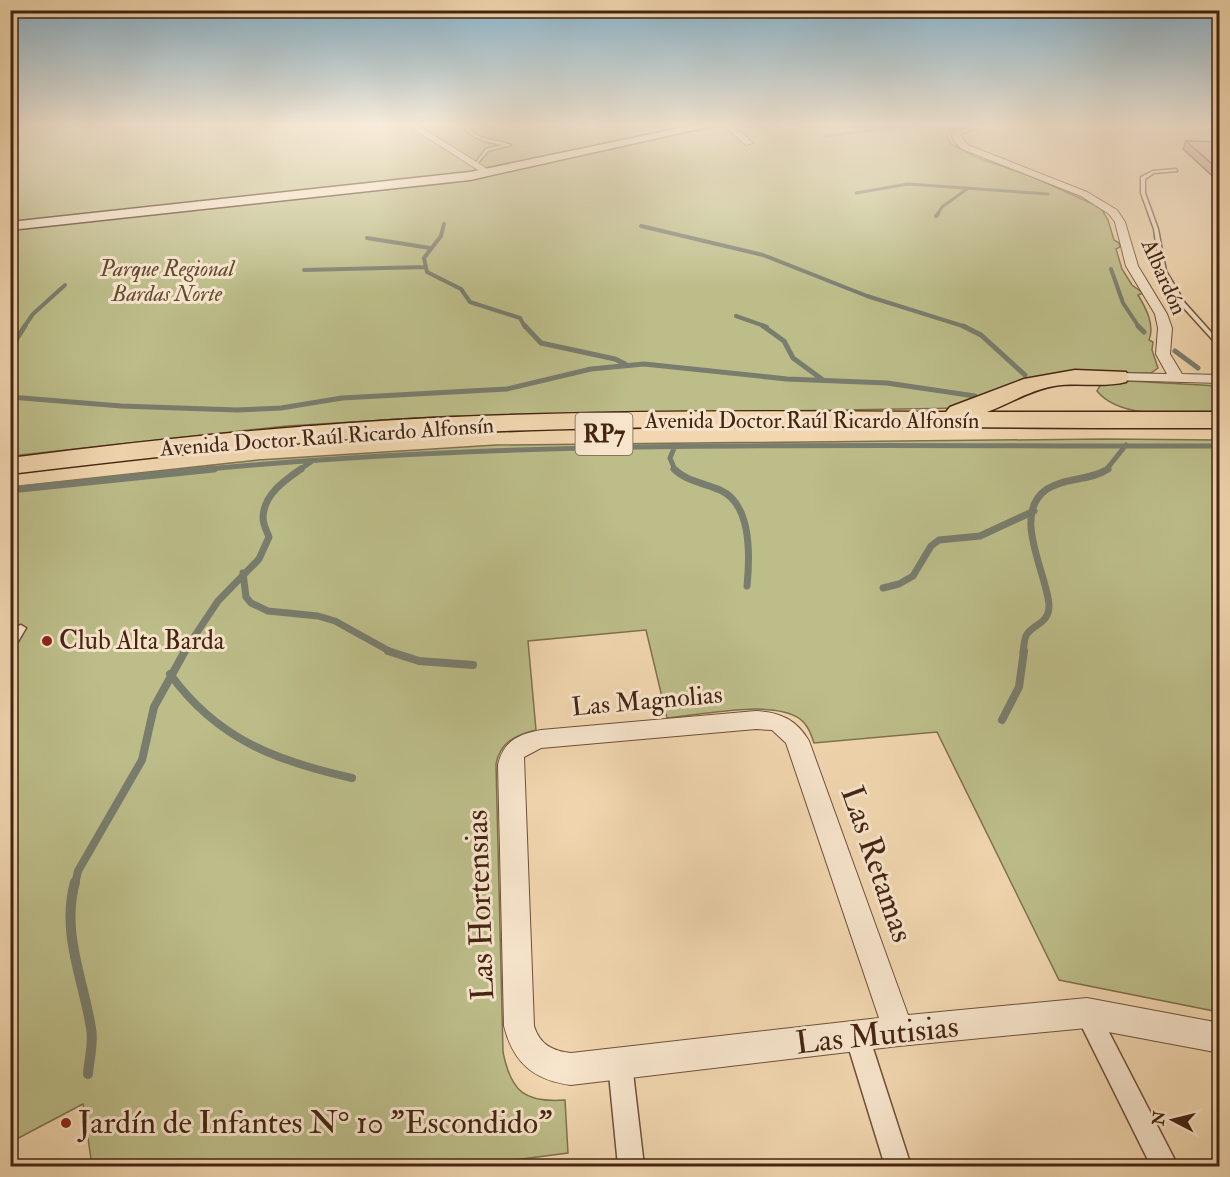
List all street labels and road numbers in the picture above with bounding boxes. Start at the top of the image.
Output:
street label: Albardón [1134,234,1193,319]
street label: Avenida Doctor Raúl Ricardo Alfonsín [644,407,979,435]
street label: Avenida Doctor Raúl Ricardo Alfonsín [158,411,495,463]
road number: RP7 [576,413,632,455]
street label: Las Magnolias [570,678,724,724]
street label: Las Retamas [832,781,922,947]
street label: Las Hortensias [457,809,503,1001]
street label: Las Mutisias [794,1007,960,1063]

